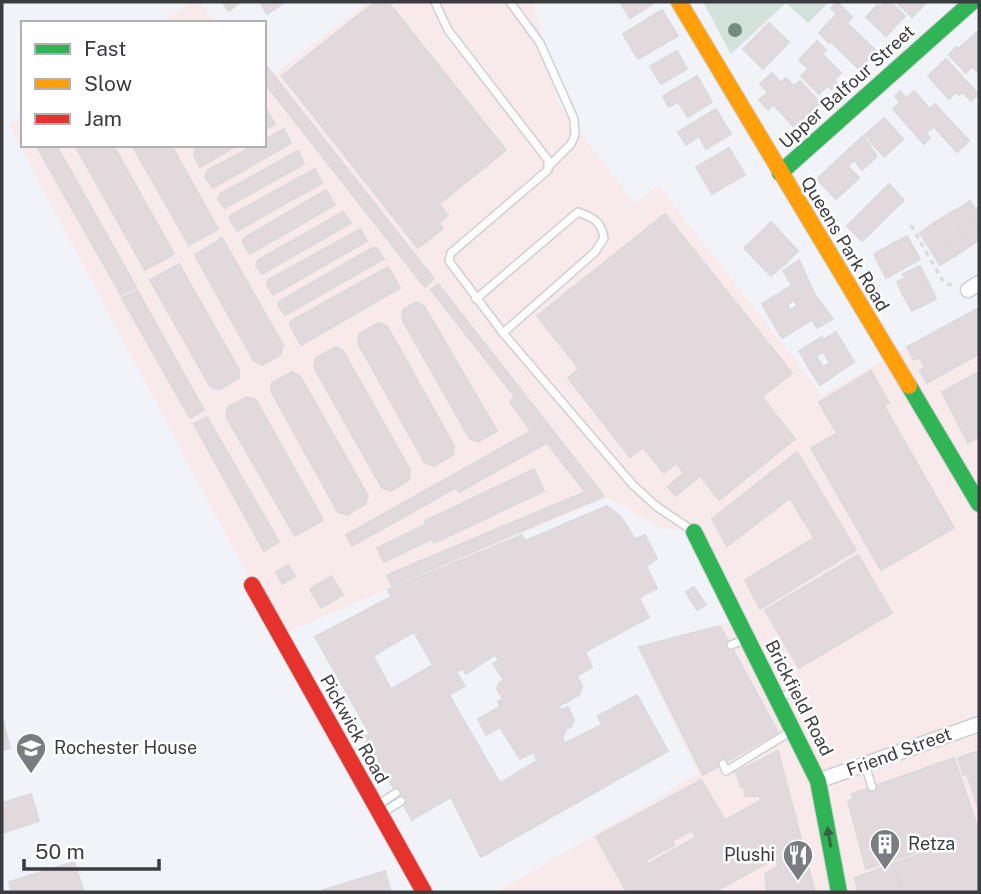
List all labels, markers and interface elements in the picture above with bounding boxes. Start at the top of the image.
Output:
street label: Upper Balfour Street [775,20,919,153]
legend [21,21,266,147]
text: Fast [84,36,126,61]
text: Slow [84,71,132,96]
text: Jam [84,106,122,131]
street label: Queens Park Road [797,173,894,315]
street label: Brickfield Road [761,636,838,759]
street label: Pickwick Road [316,671,393,787]
street label: Friend Street [843,723,954,780]
school or university icon: Rochester House [14,731,48,775]
place label: Rochester House [54,737,197,758]
one-way arrow [823,825,834,847]
building icon: Retza [868,827,902,871]
scale bar [24,828,159,872]
place label: Retza [908,833,955,854]
restaurant icon: Plushi [781,838,815,882]
text: 50 m [35,839,85,864]
place label: Plushi [724,844,775,865]

